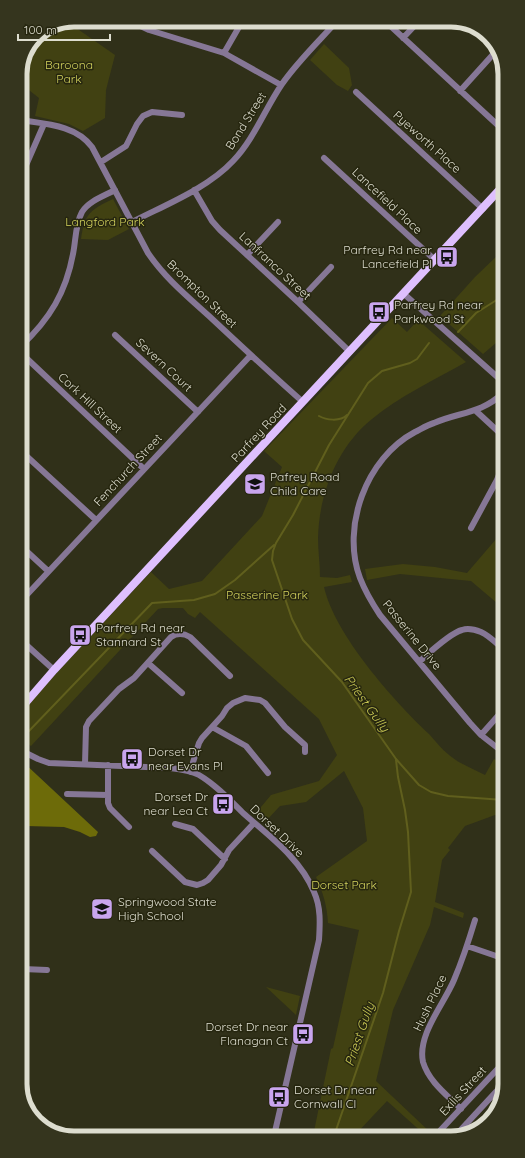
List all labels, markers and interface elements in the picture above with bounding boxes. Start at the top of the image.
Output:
scale bar [18,16,110,42]
text: 100 m [24,22,57,37]
park label: Baroona Park [45,57,93,86]
street label: Bond Street [222,89,269,152]
street label: Pyeworth Place [390,107,464,176]
street label: Lancefield Place [349,164,426,237]
park label: Langford Park [65,214,145,229]
street label: Lanfranco Street [236,228,315,303]
place label: Parfrey Rd near Lancefield Pl [343,242,432,271]
bus stop icon: Parfrey Rd near Lancefield Pl [434,244,460,270]
street label: Brompton Street [164,256,241,331]
place label: Parfrey Rd near Parkwood St [394,297,483,326]
bus stop icon: Parfrey Rd near Parkwood St [366,299,392,325]
street label: Severn Court [133,335,196,395]
street label: Cork Hill Street [55,369,126,436]
street label: Parfrey Road [228,400,289,465]
street label: Fenchurch Street [90,430,165,509]
place label: Pafrey Road Child Care [270,469,340,498]
school or university icon: Pafrey Road Child Care [242,471,268,497]
park label: Passerine Park [226,587,308,602]
street label: Passerine Drive [380,597,445,673]
place label: Parfrey Rd near Stannard St [96,620,185,649]
bus stop icon: Parfrey Rd near Stannard St [67,622,93,648]
water label: Priest Gully [341,671,393,735]
place label: Dorset Dr near Evans Pl [148,744,223,773]
bus stop icon: Dorset Dr near Evans Pl [119,746,145,772]
place label: Dorset Dr near Lea Ct [143,789,208,818]
bus stop icon: Dorset Dr near Lea Ct [210,791,236,817]
street label: Dorset Drive [247,801,308,860]
park label: Dorset Park [311,877,377,892]
place label: Springwood State High School [118,894,217,923]
school or university icon: Springwood State High School [89,896,115,922]
street label: Hush Place [409,972,450,1034]
water label: Priest Gully [341,999,378,1068]
place label: Dorset Dr near Flanagan Ct [205,1019,288,1048]
bus stop icon: Dorset Dr near Flanagan Ct [290,1021,316,1047]
street label: Exilis Street [436,1063,489,1119]
place label: Dorset Dr near Cornwall Cl [294,1082,377,1111]
bus stop icon: Dorset Dr near Cornwall Cl [266,1084,292,1110]

